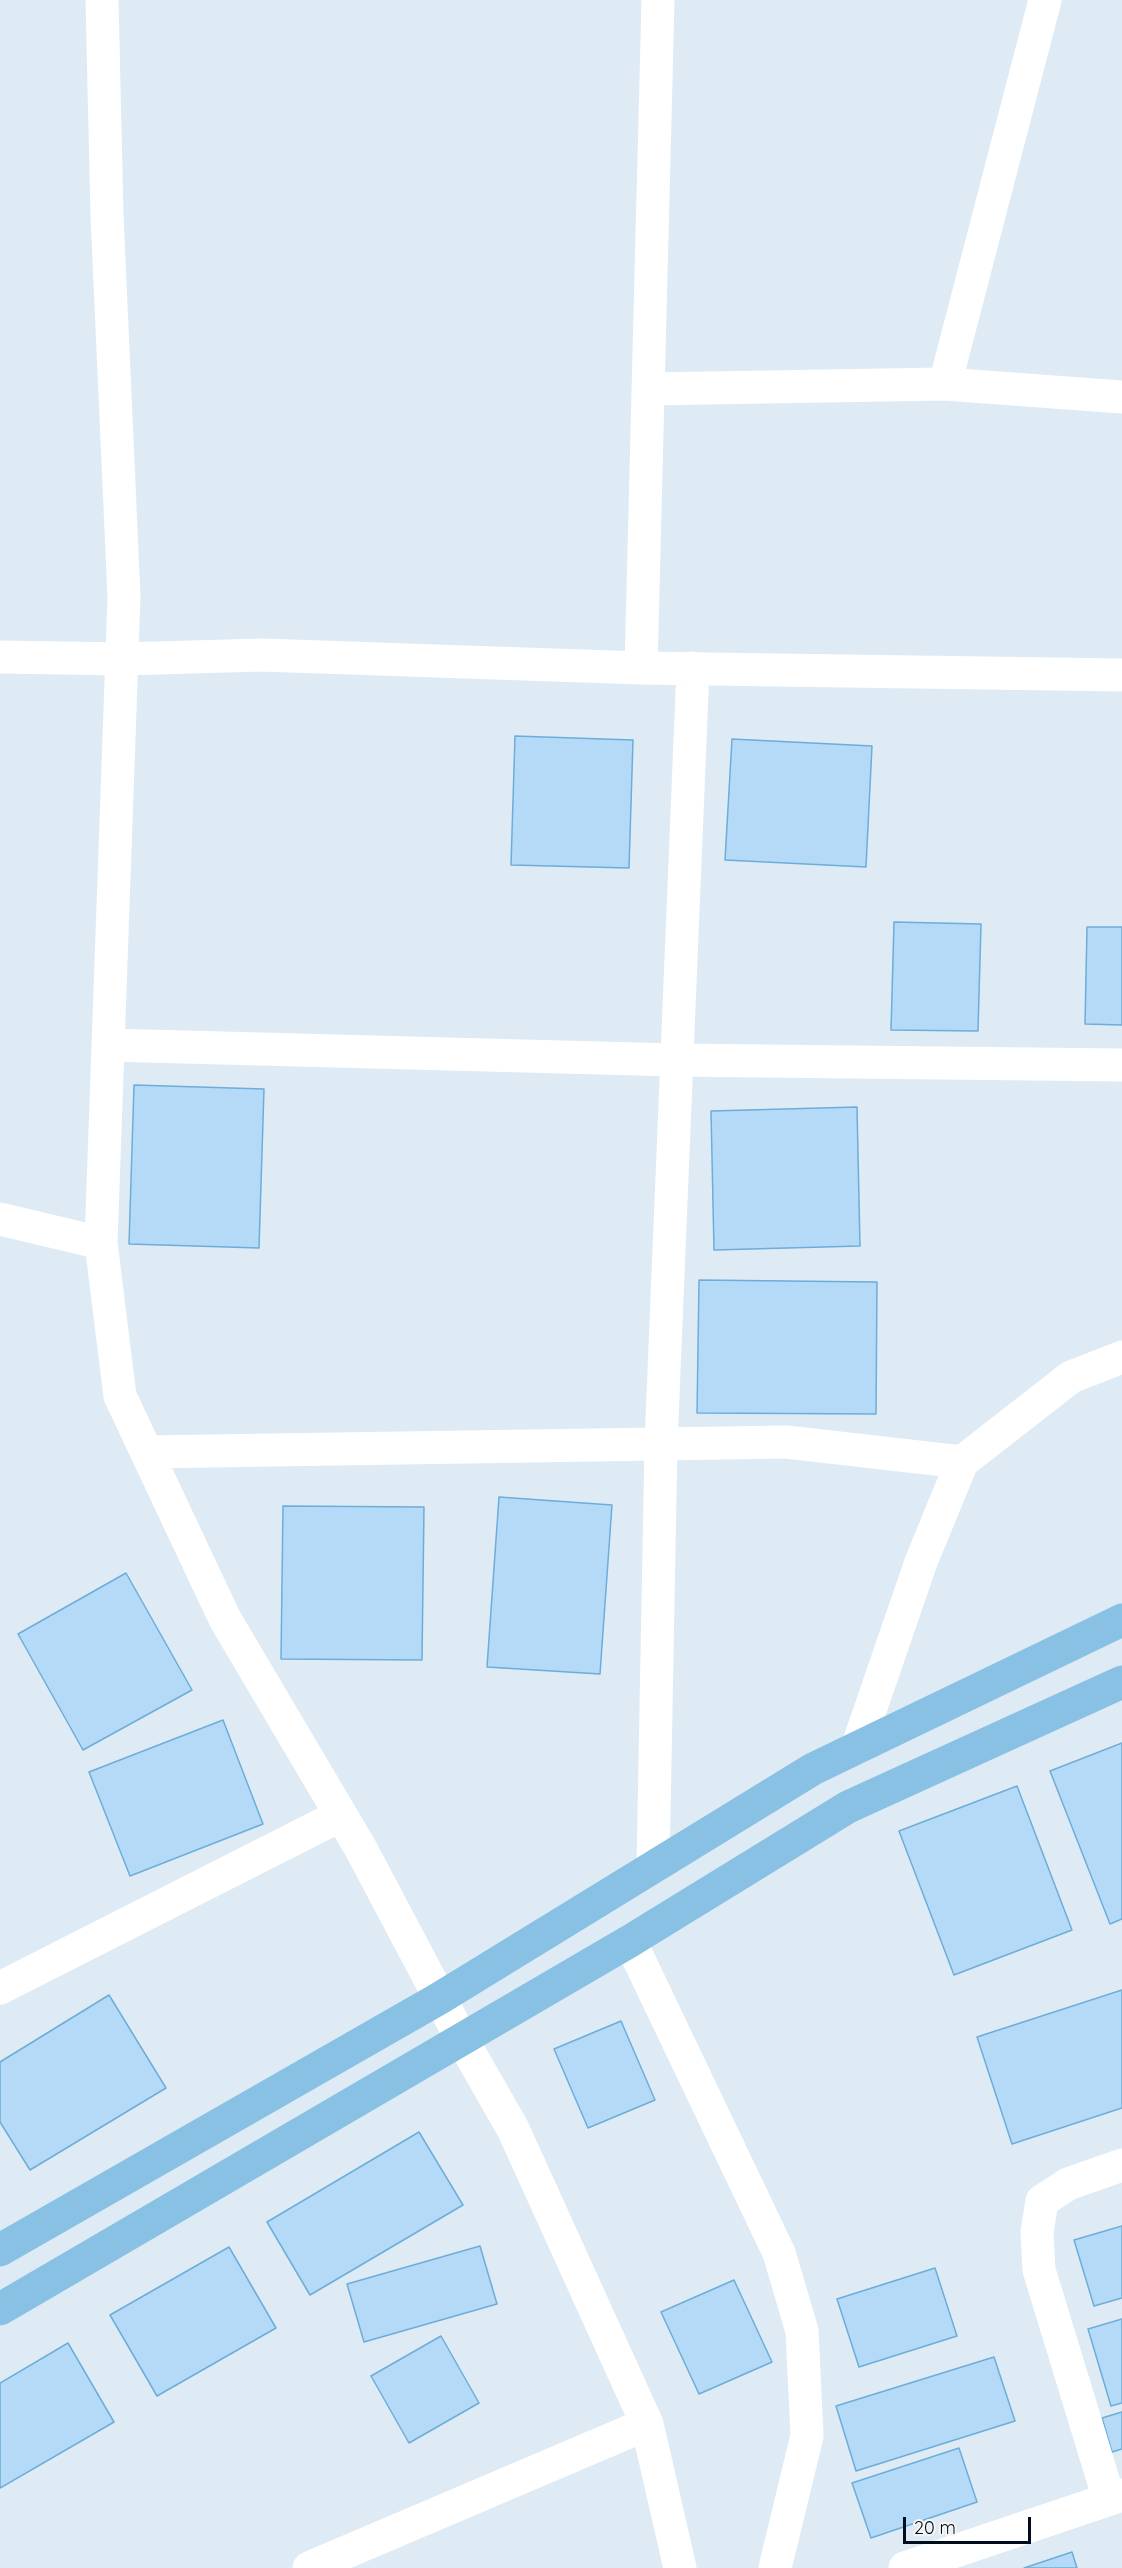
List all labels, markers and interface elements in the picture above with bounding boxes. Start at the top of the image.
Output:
scale bar [906,2505,1034,2543]
text: 20 m [914,2516,956,2539]

